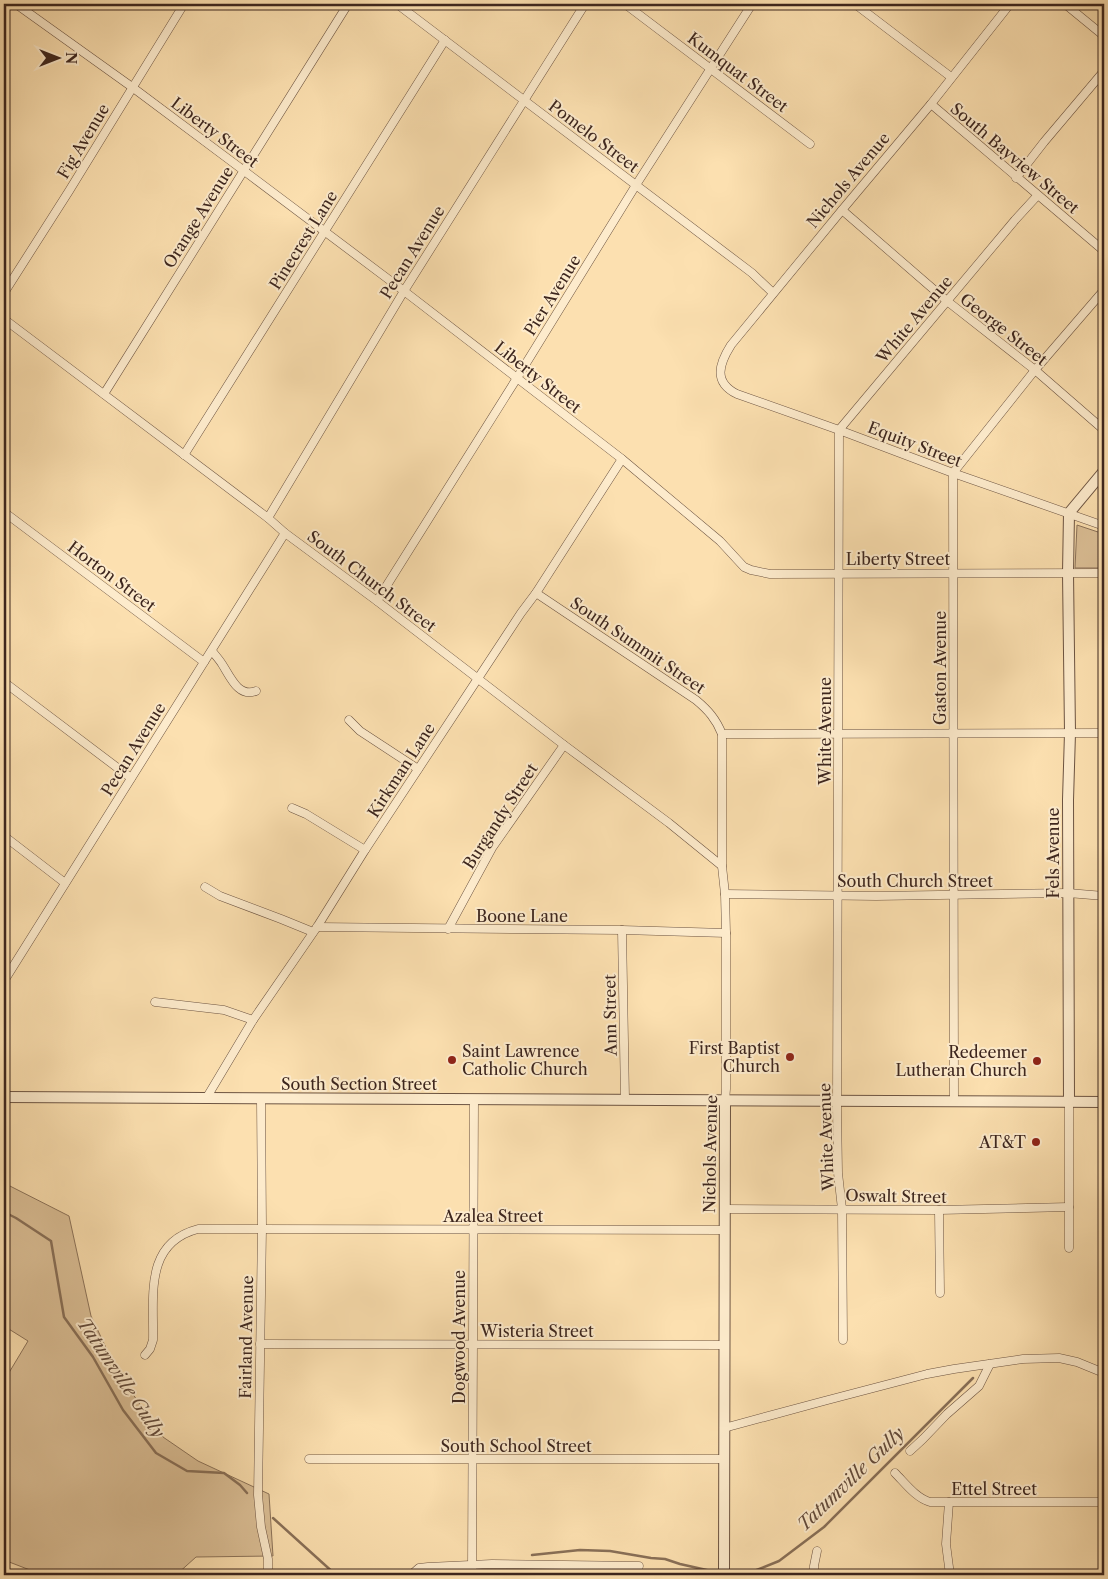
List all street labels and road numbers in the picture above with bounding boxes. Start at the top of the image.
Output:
street label: Kumquat Street [684,28,792,116]
street label: Liberty Street [167,93,263,172]
street label: Pomelo Street [545,96,643,177]
street label: South Bayview Street [947,98,1084,218]
street label: Fig Avenue [53,100,113,182]
street label: Nichols Avenue [802,128,894,232]
street label: Orange Avenue [159,162,237,272]
street label: Pinecrest Lane [265,187,341,293]
street label: Pecan Avenue [375,202,449,302]
street label: Pier Avenue [519,251,585,339]
street label: White Avenue [871,271,956,368]
street label: George Street [956,289,1052,369]
street label: Liberty Street [491,337,586,417]
street label: Equity Street [865,417,965,471]
street label: South Church Street [304,526,441,636]
street label: Horton Street [64,536,160,616]
street label: Liberty Street [846,549,951,569]
street label: South Summit Street [567,592,710,698]
street label: Gaston Avenue [930,611,950,725]
street label: White Avenue [815,677,835,786]
street label: Pecan Avenue [96,699,170,799]
street label: Kirkman Lane [363,719,439,821]
street label: Burgandy Street [458,759,542,873]
street label: Fels Avenue [1043,808,1063,898]
street label: South Church Street [837,871,993,891]
street label: Boone Lane [476,906,568,926]
street label: Ann Street [599,974,621,1057]
street label: South Section Street [281,1074,437,1094]
street label: White Avenue [814,1083,838,1192]
street label: Nichols Avenue [699,1095,721,1213]
street label: Oswalt Street [845,1185,947,1207]
street label: Azalea Street [442,1206,543,1226]
street label: Dogwood Avenue [449,1270,469,1404]
street label: Fairland Avenue [235,1275,257,1399]
street label: Wisteria Street [479,1321,594,1341]
street label: South School Street [440,1436,592,1456]
street label: Ettel Street [951,1479,1037,1499]

